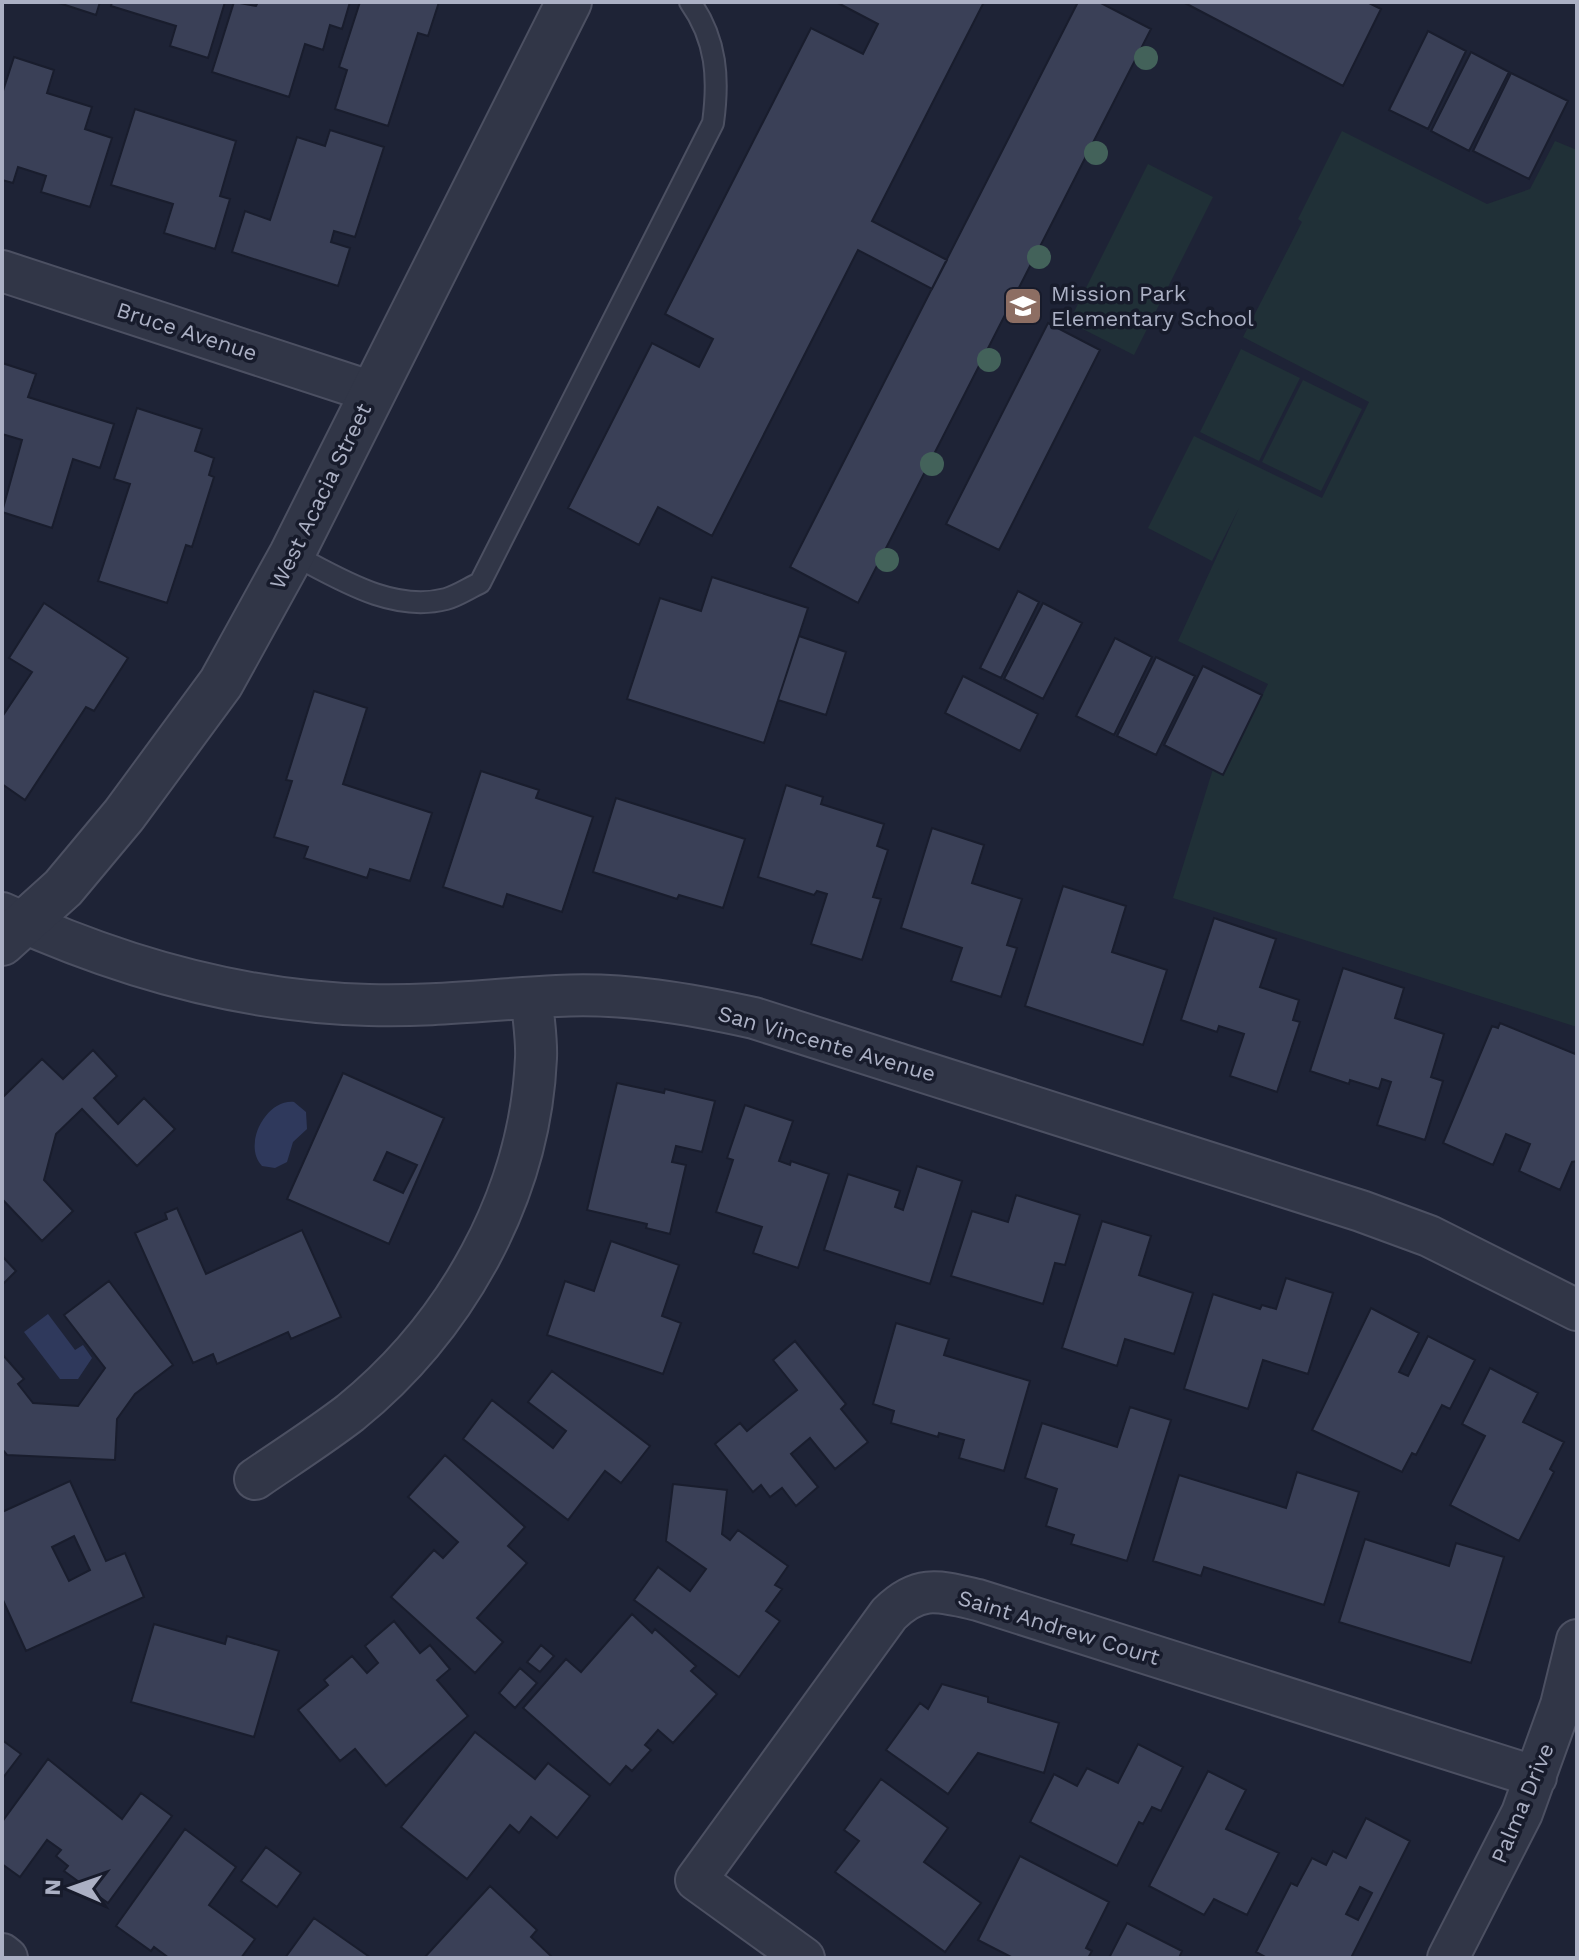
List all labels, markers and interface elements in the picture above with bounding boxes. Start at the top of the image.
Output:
place label: Mission Park Elementary School [1051,281,1254,331]
school or university icon: Mission Park Elementary School [1002,285,1044,327]
street label: Bruce Avenue [113,297,260,366]
street label: West Acacia Street [265,399,376,593]
street label: San Vincente Avenue [715,1000,939,1087]
street label: Saint Andrew Court [955,1585,1163,1670]
street label: Palma Drive [1486,1740,1559,1867]
north arrow [32,1848,112,1928]
text: N [40,1879,65,1896]

